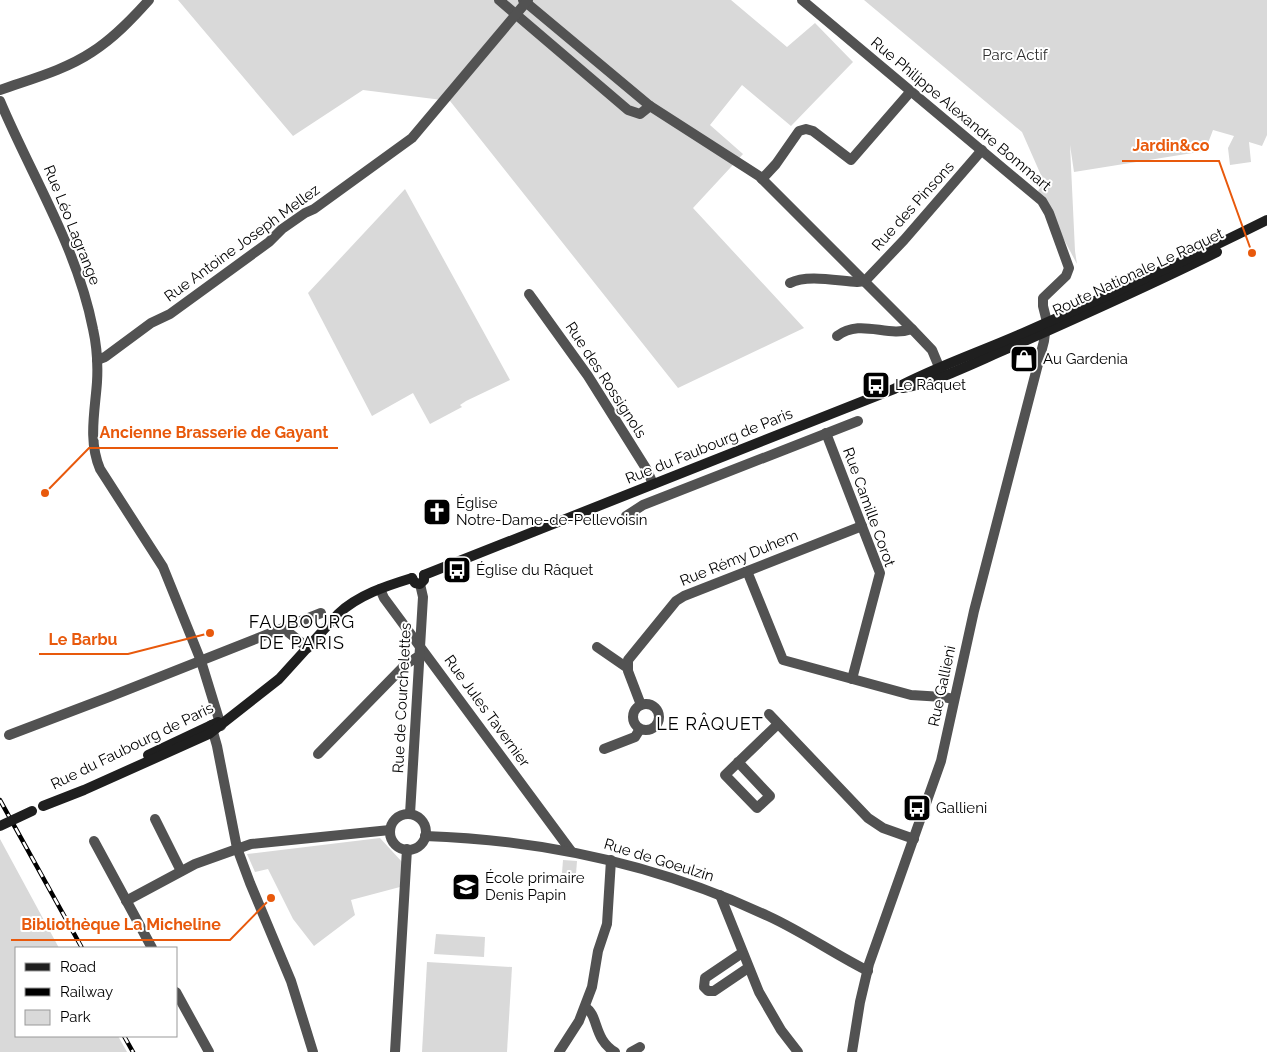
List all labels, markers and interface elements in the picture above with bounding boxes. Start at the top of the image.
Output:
street label: Rue Philippe Alexandre Bommart [867,33,1055,195]
park label: Parc Actif [982,46,1049,64]
callout: Jardin&co [1122,130,1219,161]
text: Jardin&co [1132,136,1210,155]
street label: Rue des Pinsons [868,158,958,254]
street label: Rue Léo Lagrange [40,162,104,288]
street label: Rue Antoine Joseph Mellez [161,181,323,305]
street label: Route Nationale Le Raquet [1050,224,1226,320]
street label: Rue des Rossignols [562,319,650,441]
shop icon: Au Gardenia [1009,344,1039,374]
place label: Au Gardenia [1043,350,1128,368]
bus stop icon: Le Râquet [861,370,891,400]
place label: Le Râquet [895,376,966,394]
street label: Rue du Faubourg de Paris [623,404,795,488]
callout: Ancienne Brasserie de Gayant [89,417,338,448]
text: Ancienne Brasserie de Gayant [100,423,328,442]
street label: Rue Camille Corot [839,445,899,569]
place label: Église Notre-Dame-de-Pellevoisin [456,494,648,529]
church icon: Église Notre-Dame-de-Pellevoisin [422,497,452,527]
street label: Rue Rémy Duhem [677,526,801,590]
bus stop icon: Église du Râquet [442,555,472,585]
place label: Église du Râquet [476,561,593,579]
district label: FAUBOURG DE PARIS [249,611,355,653]
street label: Rue de Courchelettes [389,622,415,774]
callout: Le Barbu [39,623,128,654]
text: Le Barbu [49,630,118,649]
street label: Rue Gallieni [925,644,959,728]
street label: Rue Jules Tavernier [440,652,534,771]
street label: Rue du Faubourg de Paris [48,699,216,793]
district label: LE RÂQUET [656,712,764,734]
bus stop icon: Gallieni [902,793,932,823]
place label: Gallieni [936,799,987,817]
street label: Rue de Goeulzin [602,835,716,885]
place label: École primaire Denis Papin [485,869,585,904]
school or university icon: École primaire Denis Papin [451,872,481,902]
callout: Bibliothèque La Micheline [11,909,230,940]
text: Bibliothèque La Micheline [21,915,221,934]
legend [15,947,178,1037]
text: Road [60,958,96,976]
text: Railway [60,983,113,1001]
text: Park [60,1008,91,1026]

